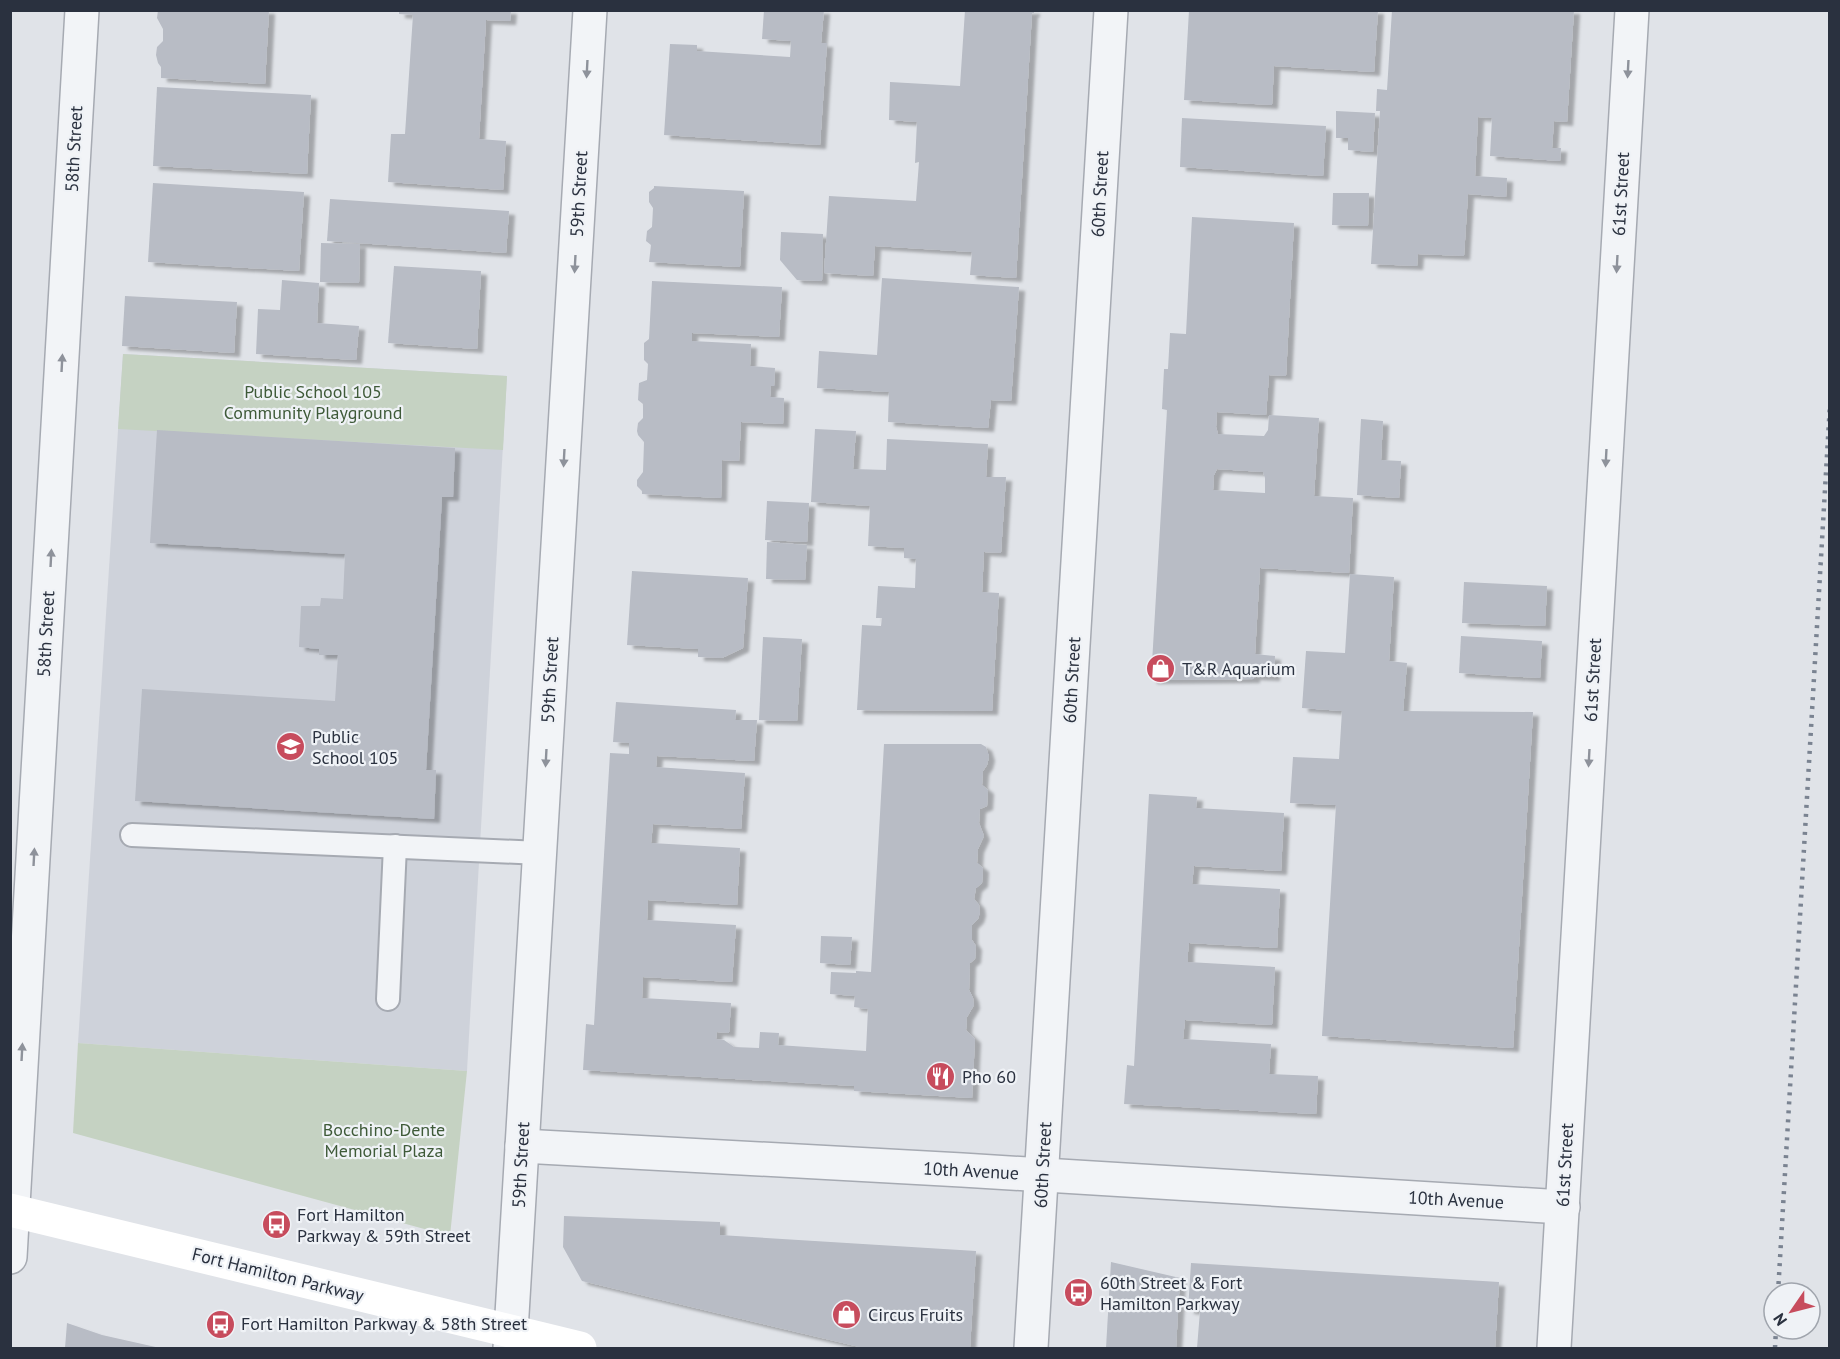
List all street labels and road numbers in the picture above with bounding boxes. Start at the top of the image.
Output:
street label: 58th Street [60,105,87,193]
street label: 59th Street [565,150,592,238]
street label: 60th Street [1086,150,1113,238]
street label: 61st Street [1607,151,1634,237]
street label: 58th Street [32,590,59,678]
street label: 59th Street [536,636,563,724]
street label: 60th Street [1058,636,1085,724]
street label: 61st Street [1579,637,1606,723]
street label: 59th Street [507,1121,534,1209]
street label: 60th Street [1029,1121,1056,1209]
street label: 61st Street [1551,1122,1578,1208]
street label: 10th Avenue [922,1157,1020,1184]
street label: 10th Avenue [1407,1186,1505,1213]
street label: Fort Hamilton Parkway [190,1242,367,1307]

